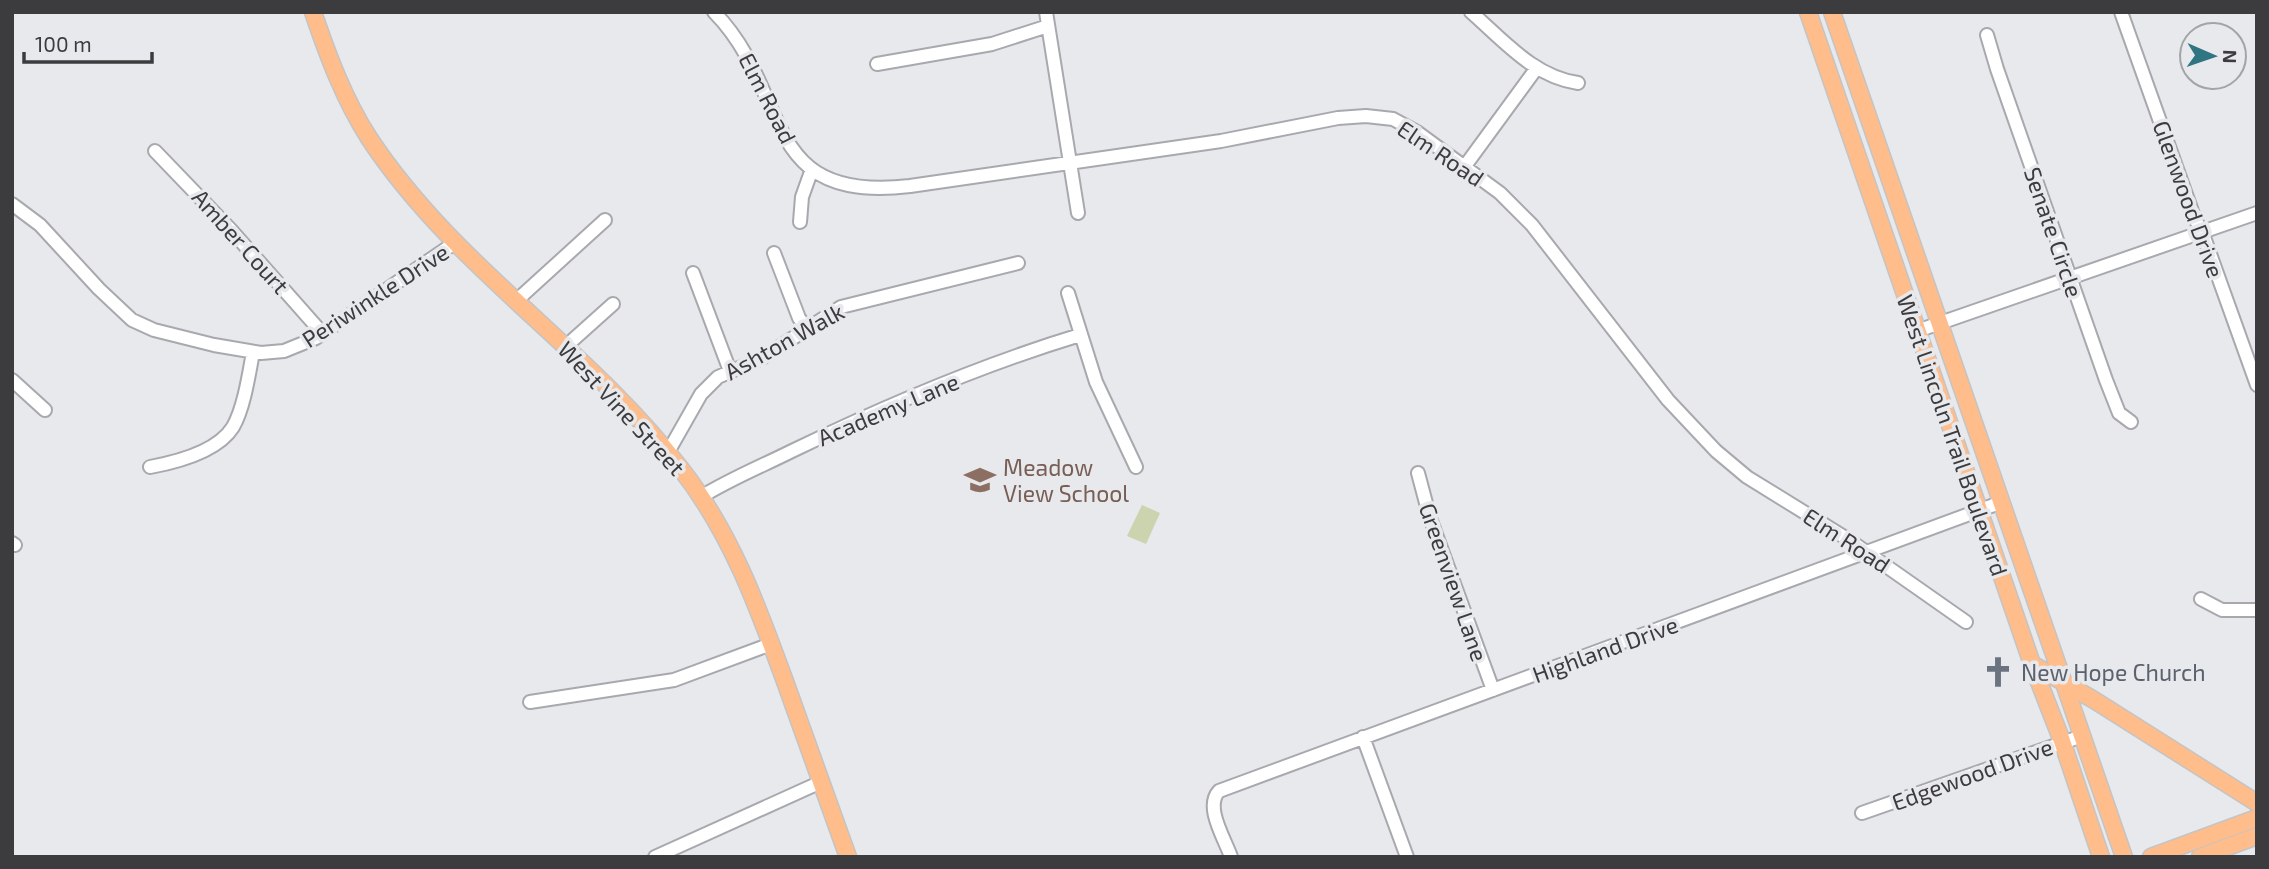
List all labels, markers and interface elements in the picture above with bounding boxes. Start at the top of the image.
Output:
scale bar [24,21,152,65]
north arrow [2178,21,2248,91]
text: 100 m [35,31,92,56]
street label: Elm Road [733,48,803,148]
text: N [2219,49,2242,64]
street label: Elm Road [1393,114,1489,192]
street label: Glenwood Drive [2148,117,2230,281]
street label: Senate Circle [2019,163,2089,301]
street label: Amber Court [187,183,295,299]
street label: Periwinkle Drive [296,237,454,353]
street label: West Lincoln Trail Boulevard [1892,291,2014,579]
street label: Ashton Walk [719,297,849,385]
street label: West Vine Street [553,335,691,481]
street label: Academy Lane [813,367,963,451]
place label: Meadow View School [1003,453,1129,507]
school or university icon: Meadow View School [963,463,997,497]
street label: Greenview Lane [1414,499,1494,665]
street label: Elm Road [1798,502,1896,578]
street label: Highland Drive [1528,610,1682,688]
church icon: New Hope Church [1981,655,2015,689]
place label: New Hope Church [2021,658,2206,686]
street label: Edgewood Drive [1888,732,2056,816]

